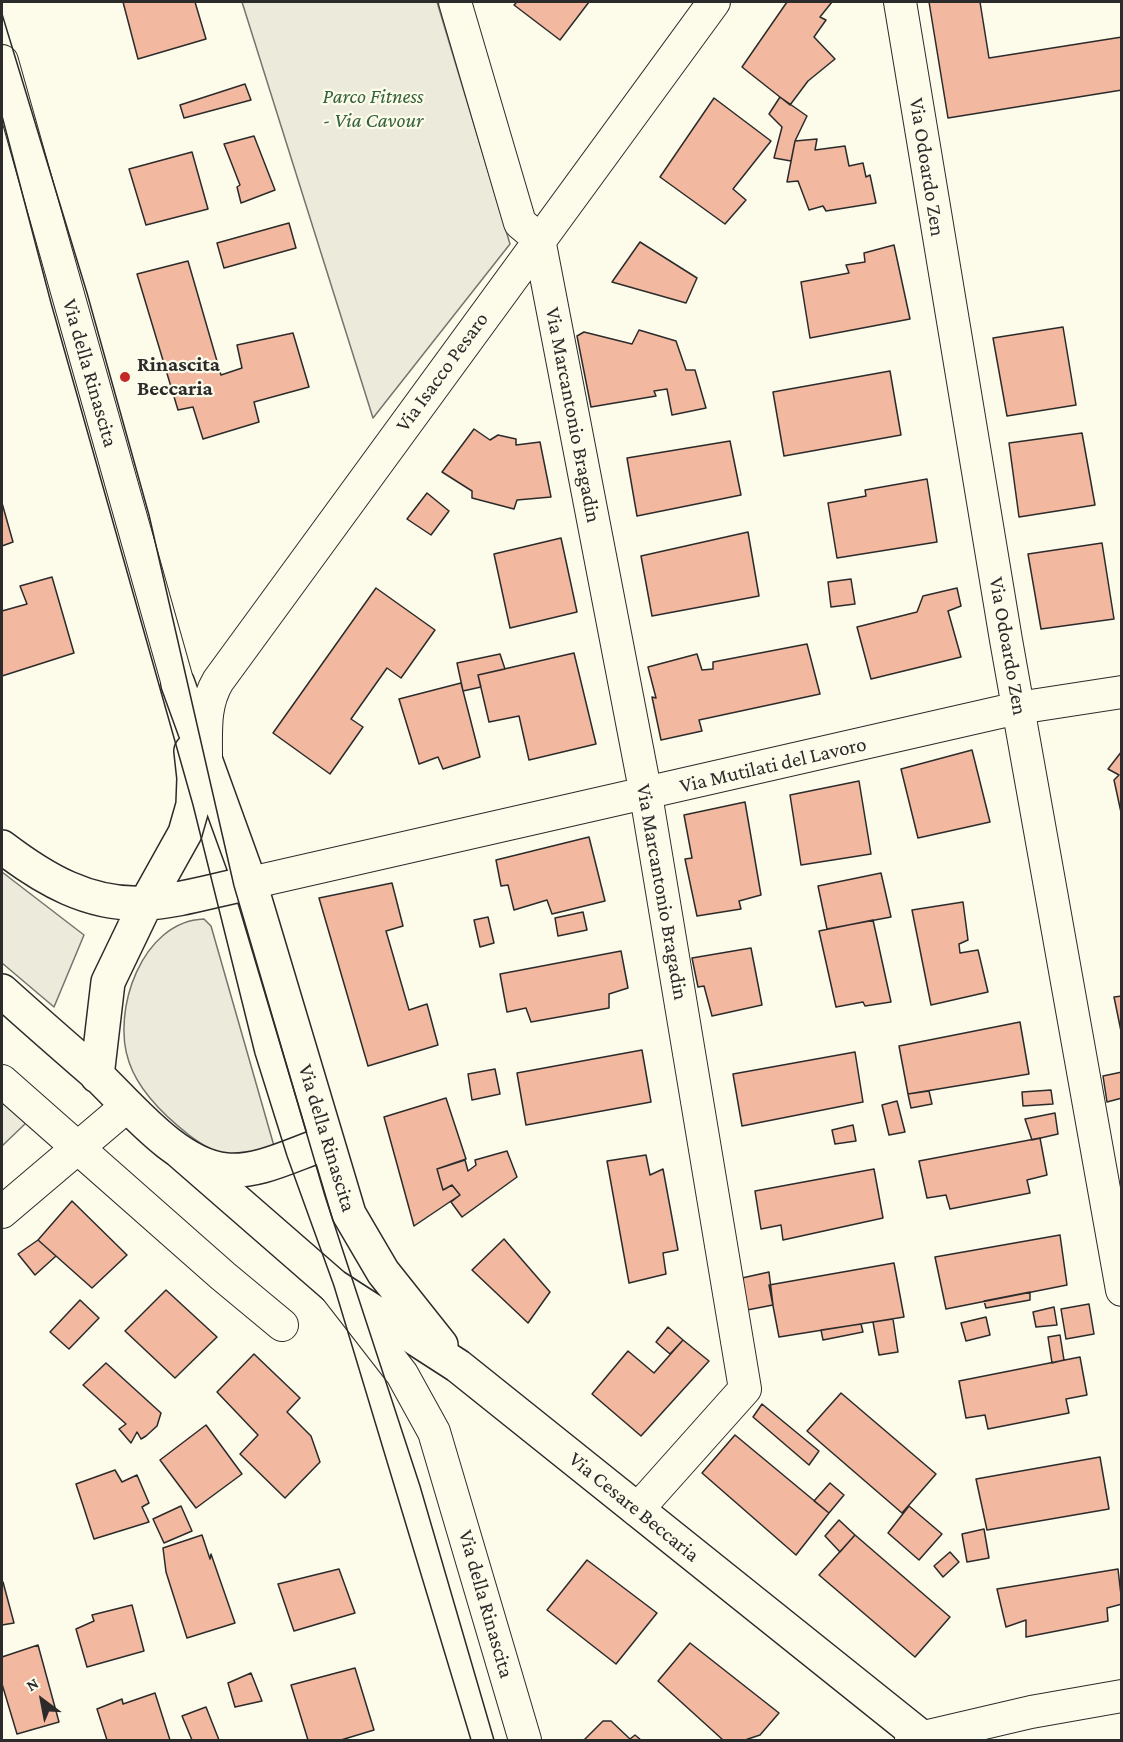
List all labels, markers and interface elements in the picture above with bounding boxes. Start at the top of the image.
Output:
park label: Parco Fitness - Via Cavour [323,84,423,134]
street label: Via Odoardo Zen [904,96,950,238]
street label: Via della Rinascita [57,296,123,450]
street label: Via Marcantonio Bragadin [540,305,606,525]
street label: Via Isacco Pesaro [390,307,494,437]
place label: Rinascita Beccaria [137,352,220,402]
marker: Rinascita Beccaria [118,370,132,384]
street label: Via Odoardo Zen [983,575,1033,717]
street label: Via Mutilati del Lavoro [677,731,869,799]
street label: Via Marcantonio Bragadin [631,782,693,1002]
street label: Via della Rinascita [293,1061,361,1215]
street label: Via Cesare Beccaria [564,1447,704,1567]
street label: Via della Rinascita [453,1527,519,1681]
north arrow [12,1670,72,1730]
text: N [23,1674,41,1694]

